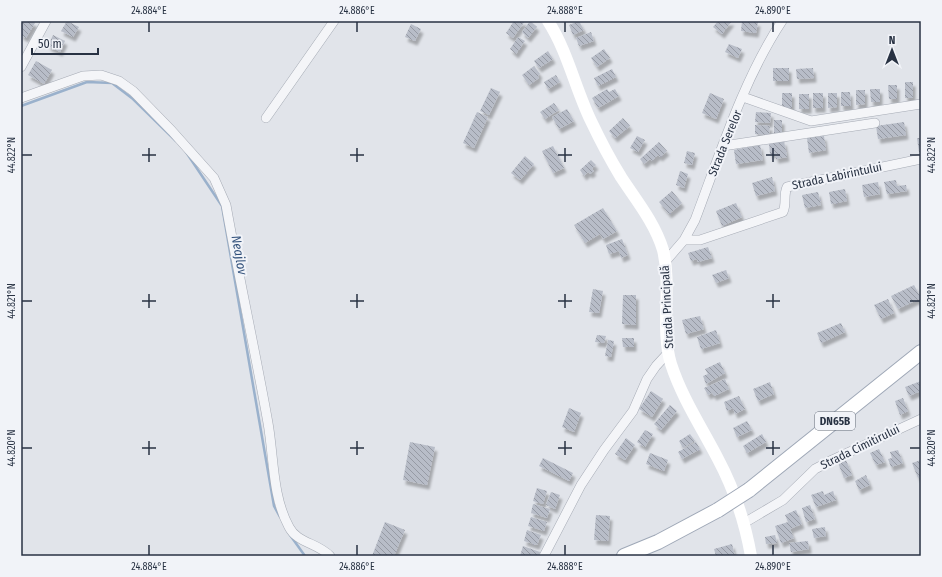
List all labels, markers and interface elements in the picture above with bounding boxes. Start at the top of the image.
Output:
text: 24.884°E [131,5,167,17]
text: 24.886°E [339,5,375,17]
text: 24.888°E [547,5,583,17]
text: 24.890°E [755,5,791,17]
scale bar [32,30,98,56]
north arrow [872,30,912,70]
text: N [889,34,895,47]
text: 50 m [38,37,62,51]
street label: Strada Serelor [705,107,745,178]
text: 44.822°N [6,137,18,173]
text: 44.822°N [926,137,938,173]
street label: Strada Labirintului [791,160,883,192]
water label: Neajlov [229,234,251,277]
street label: Strada Principală [658,265,676,349]
text: 44.821°N [6,283,18,319]
text: 44.821°N [926,283,938,319]
road number: DN65B [815,412,855,430]
street label: Strada Cimitirului [818,422,902,472]
text: 44.820°N [6,429,18,467]
text: 44.820°N [926,429,938,467]
text: 24.884°E [131,561,167,573]
text: 24.886°E [339,561,375,573]
text: 24.888°E [547,561,583,573]
text: 24.890°E [755,561,791,573]

